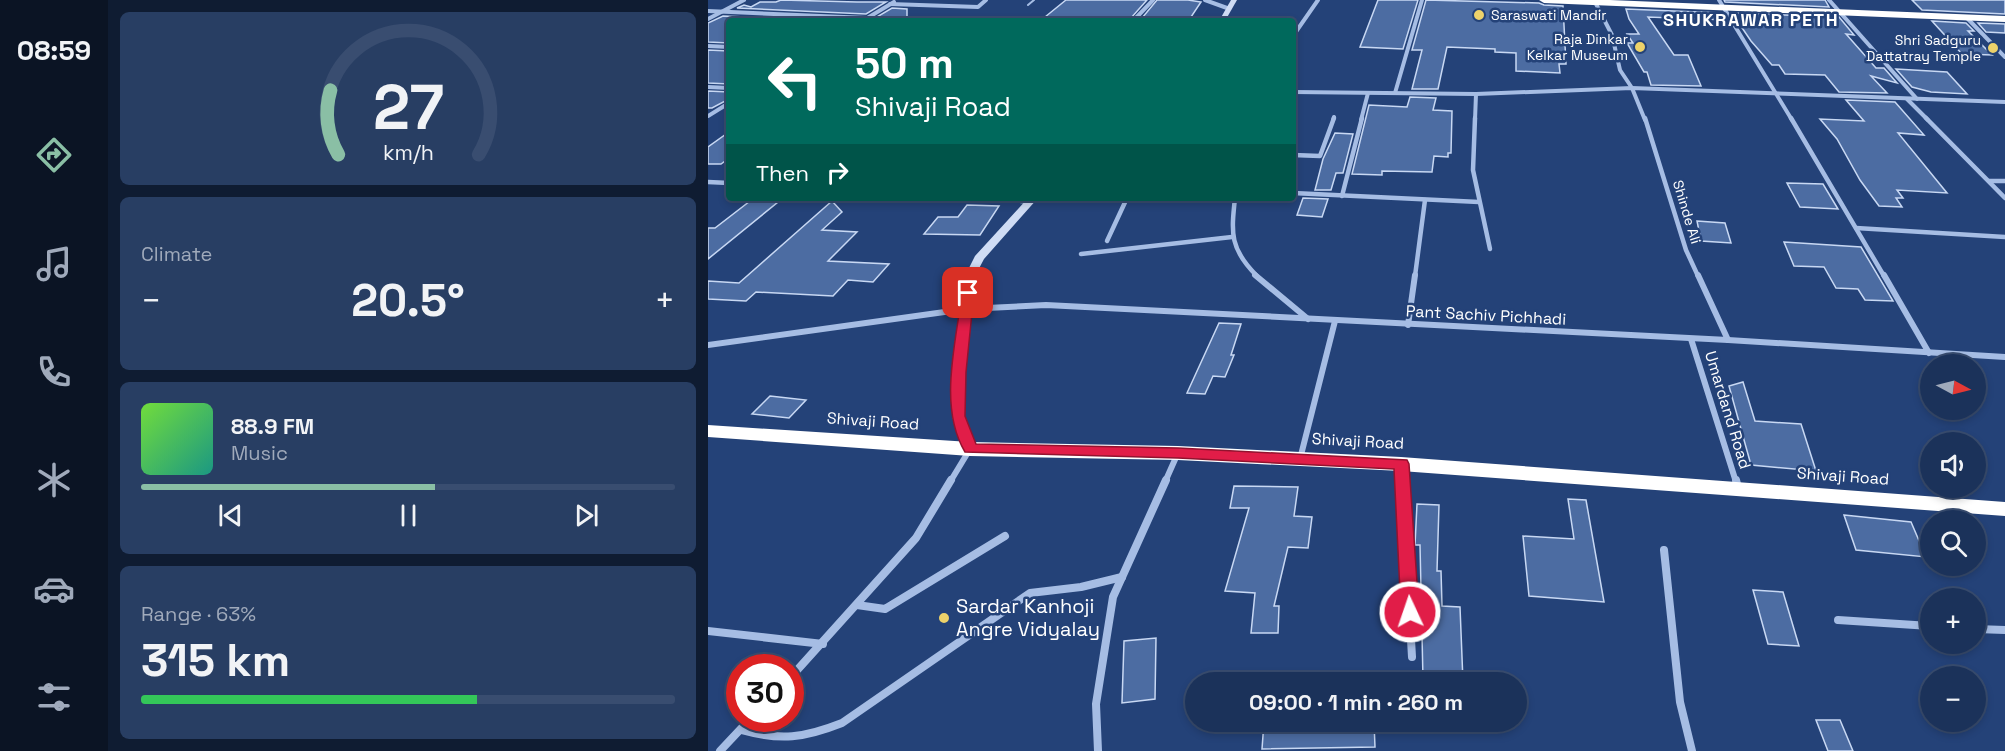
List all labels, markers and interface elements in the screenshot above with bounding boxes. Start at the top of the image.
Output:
place label: Saraswati Mandir [1491,6,1607,24]
marker: Saraswati Mandir [1472,8,1486,22]
district label: SHUKRAWAR PETH [1663,8,1839,31]
place label: Raja Dinkar Kelkar Museum [1527,30,1628,64]
place label: Shri Sadguru Dattatray Temple [1866,31,1981,65]
text: 08:59 [17,33,91,68]
text: 50 m [855,37,954,90]
marker: Raja Dinkar Kelkar Museum [1633,40,1647,54]
marker: Shri Sadguru Dattatray Temple [1986,41,2000,55]
icon: left [756,42,834,120]
text: 27 [372,69,444,148]
text: Shivaji Road [855,89,1011,124]
icon: directions [33,134,75,176]
text: km/h [382,140,434,167]
icon: right [821,156,854,189]
text: Then [756,159,809,187]
street label: Shinde Ali [1669,178,1705,246]
text: Climate [141,241,212,267]
icon: music [33,243,75,285]
pin [942,267,993,318]
text: 20.5° [351,272,465,329]
icon: arrive [951,276,984,309]
text: − [141,280,161,322]
text: + [655,280,675,322]
street label: Pant Sachiv Pichhadi [1405,300,1567,330]
street label: Umardand Road [1700,348,1756,472]
icon: phone [33,351,75,393]
north arrow [1920,354,1986,420]
map controls [1920,354,1986,732]
street label: Shivaji Road [826,407,920,435]
text: 88.9 FM [231,412,314,440]
street label: Shivaji Road [1311,428,1405,454]
button: sound [1920,432,1986,498]
text: Music [231,440,288,466]
icon: climate [33,459,75,501]
street label: Shivaji Road [1796,462,1890,490]
icon: previous [214,499,247,532]
icon: pause [392,499,425,532]
icon: next [570,499,603,532]
button: search [1920,510,1986,576]
icon: car [33,568,75,610]
position arrow [1378,580,1442,644]
button: + [1920,588,1986,654]
place label: Sardar Kanhoji Angre Vidyalay [956,593,1100,642]
text: Range · 63% [141,601,256,627]
marker: Sardar Kanhoji Angre Vidyalay [937,611,951,625]
text: 315 km [141,632,290,689]
speed limit sign: 30 [726,654,804,732]
button: − [1920,666,1986,732]
icon: filters [33,676,75,718]
text: 09:00 · 1 min · 260 m [1249,688,1463,716]

